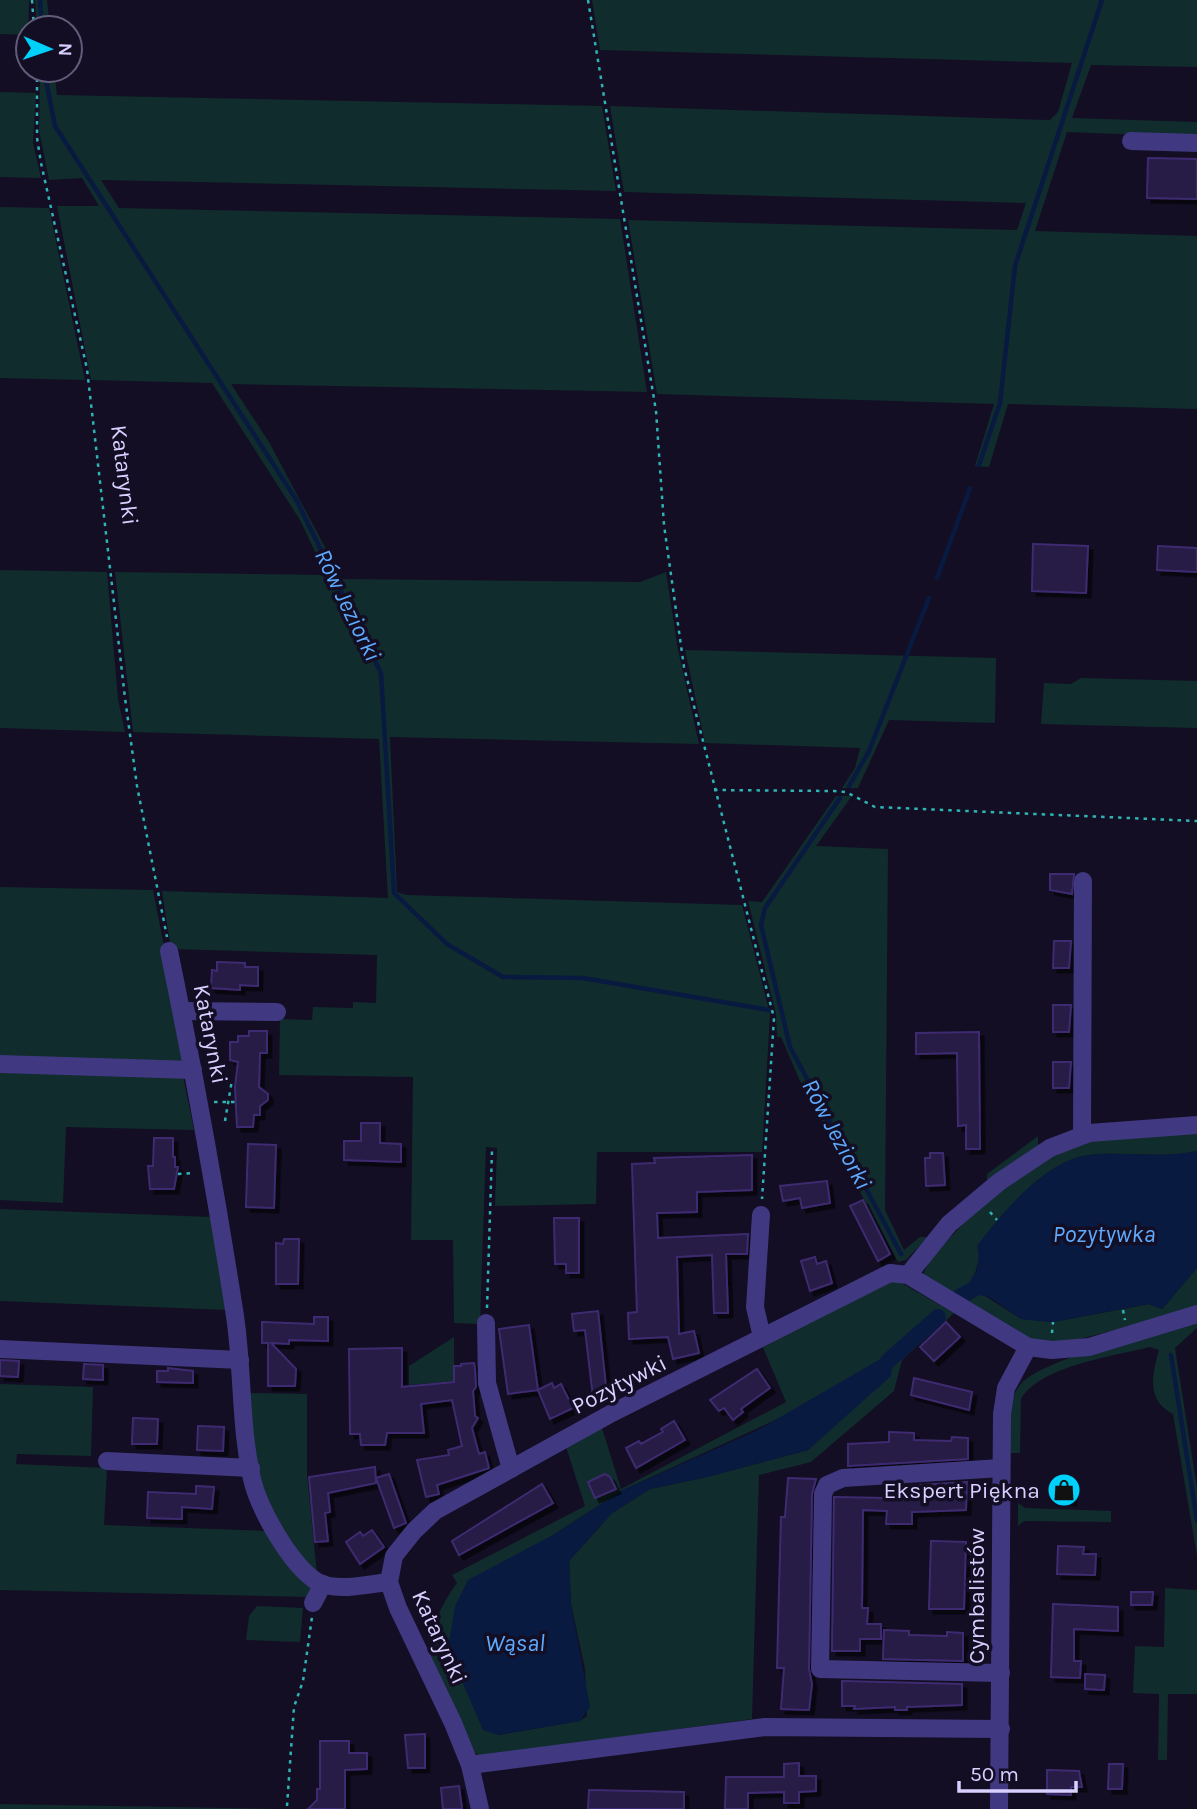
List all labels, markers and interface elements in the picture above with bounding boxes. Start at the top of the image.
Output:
north arrow [14,14,84,84]
text: N [54,42,76,57]
street label: Katarynki [105,423,144,527]
water label: Rów Jeziorki [309,544,387,666]
street label: Katarynki [188,982,233,1086]
water label: Rów Jeziorki [796,1074,878,1194]
water label: Pozytywka [1053,1220,1156,1248]
street label: Pozytywki [567,1349,671,1420]
shop icon: Ekspert Piękna [1045,1471,1083,1509]
place label: Ekspert Piękna [883,1477,1040,1504]
street label: Cymbalistów [963,1528,990,1664]
street label: Katarynki [406,1586,473,1689]
water label: Wąsal [485,1629,545,1657]
scale bar [959,1750,1076,1794]
text: 50 m [970,1762,1019,1786]

